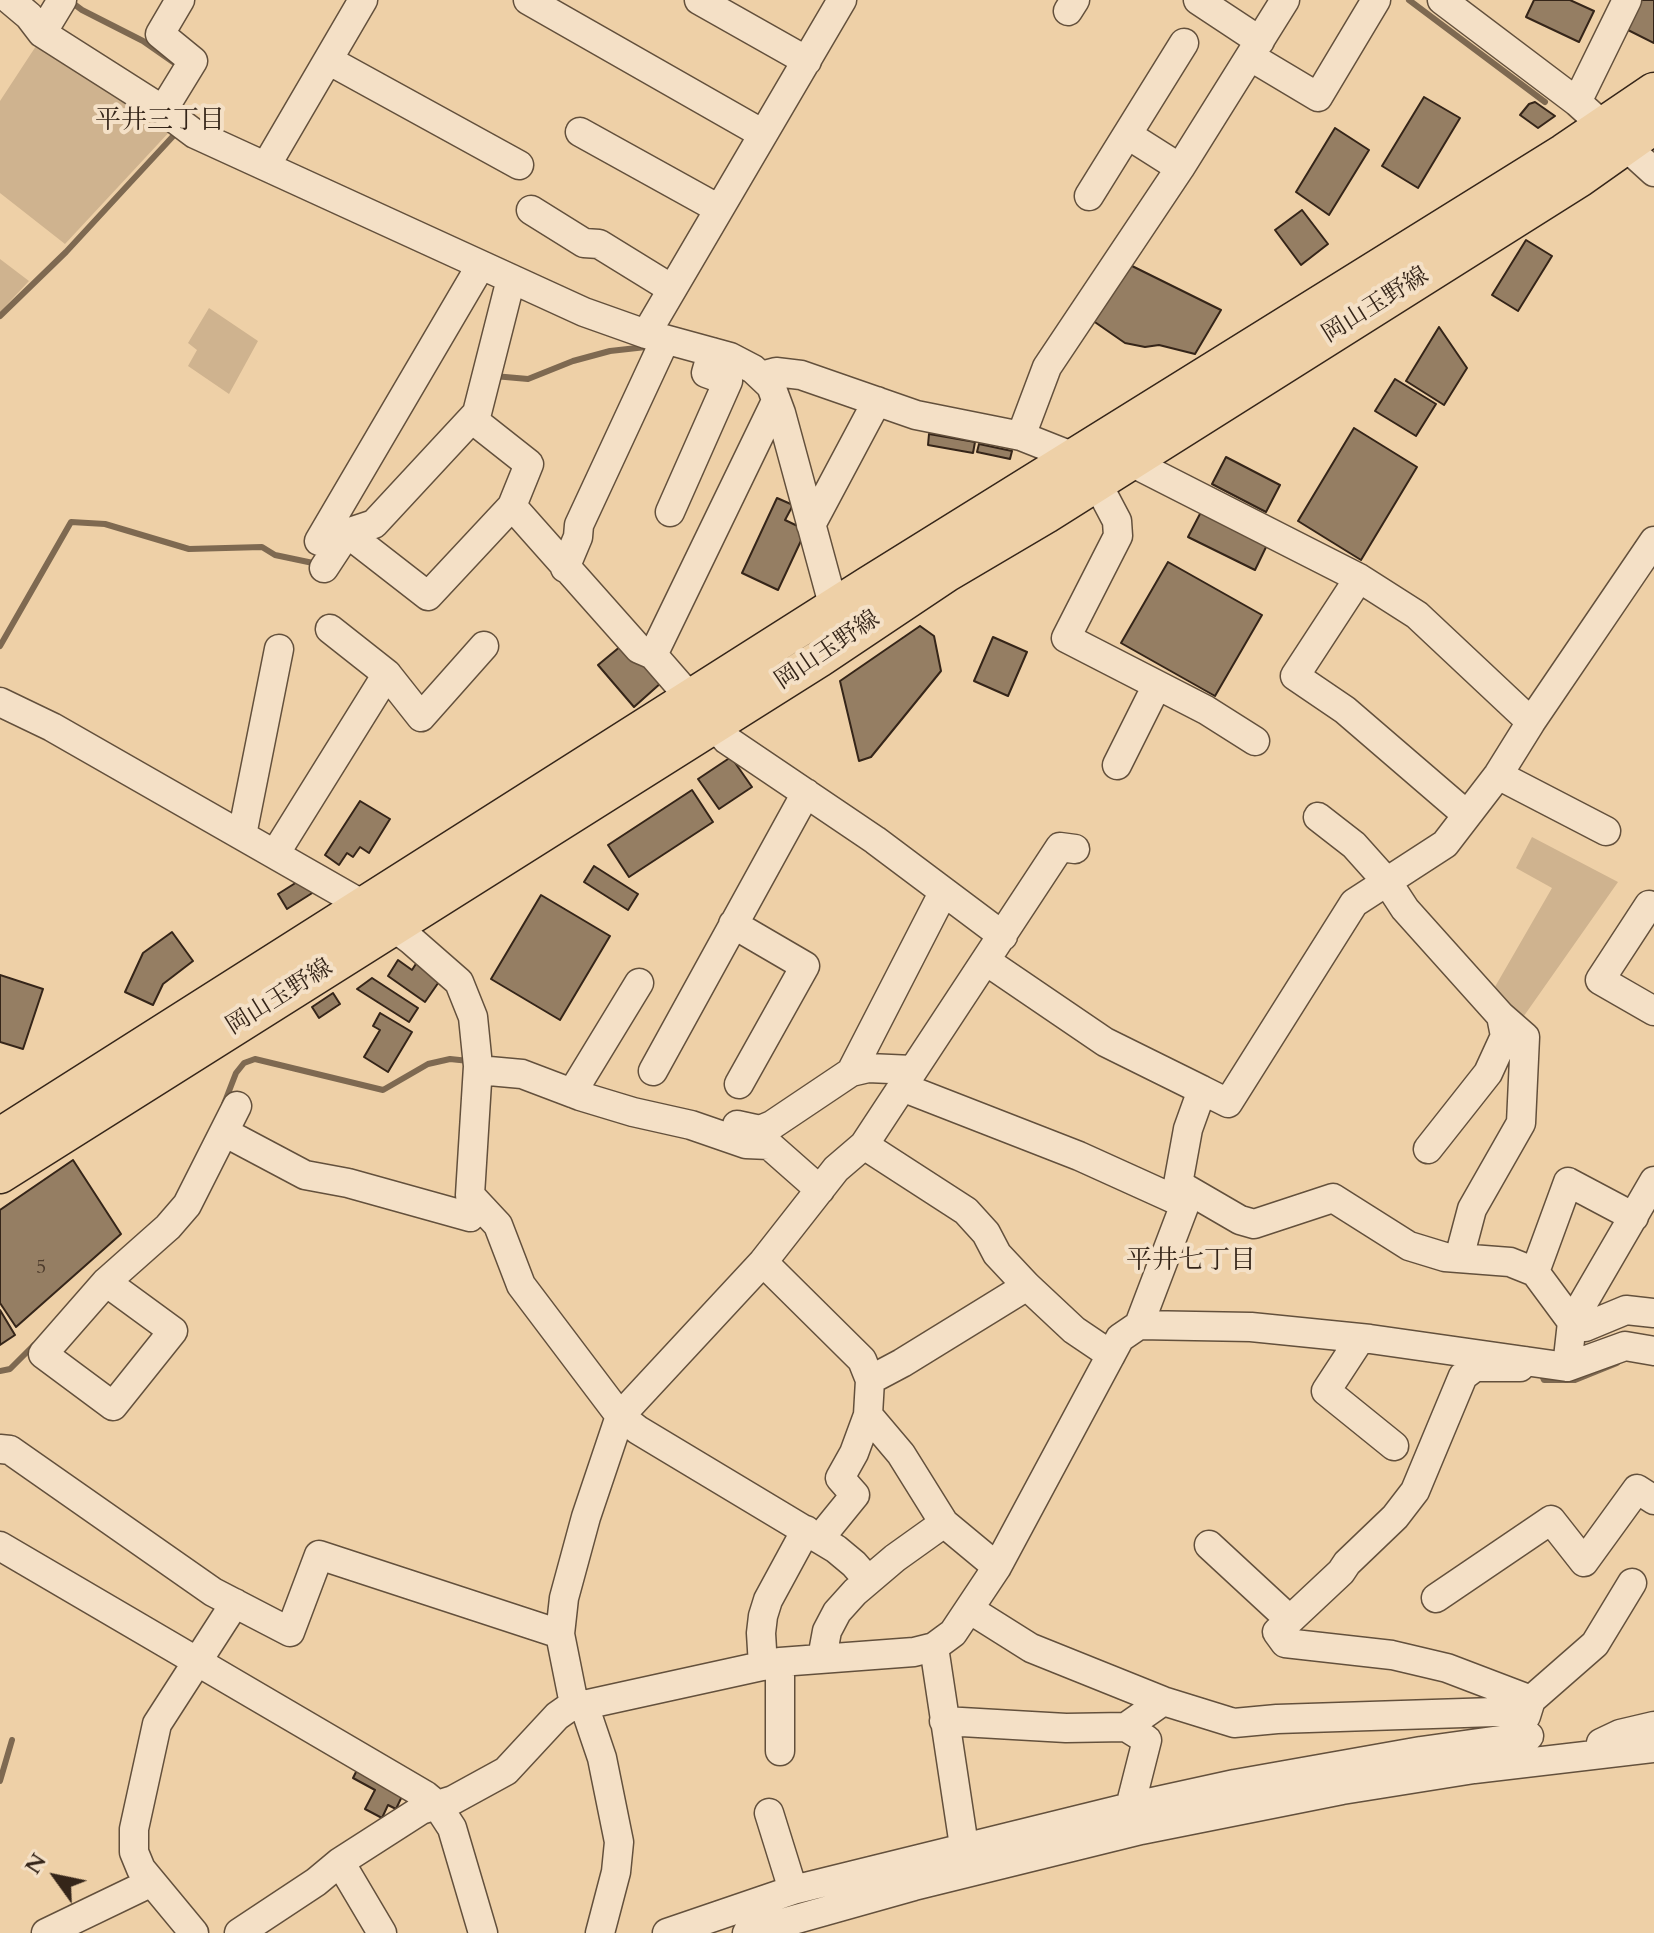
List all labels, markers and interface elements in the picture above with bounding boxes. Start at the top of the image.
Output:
district label: 平井三丁目 [95,106,225,138]
street label: 岡山玉野線 [1317,262,1435,350]
street label: 岡山玉野線 [770,606,886,696]
street label: 岡山玉野線 [221,954,339,1042]
district label: 平井七丁目 [1126,1246,1256,1278]
house number: 5 [36,1256,46,1280]
north arrow [16,1837,96,1917]
text: N [18,1848,54,1880]

